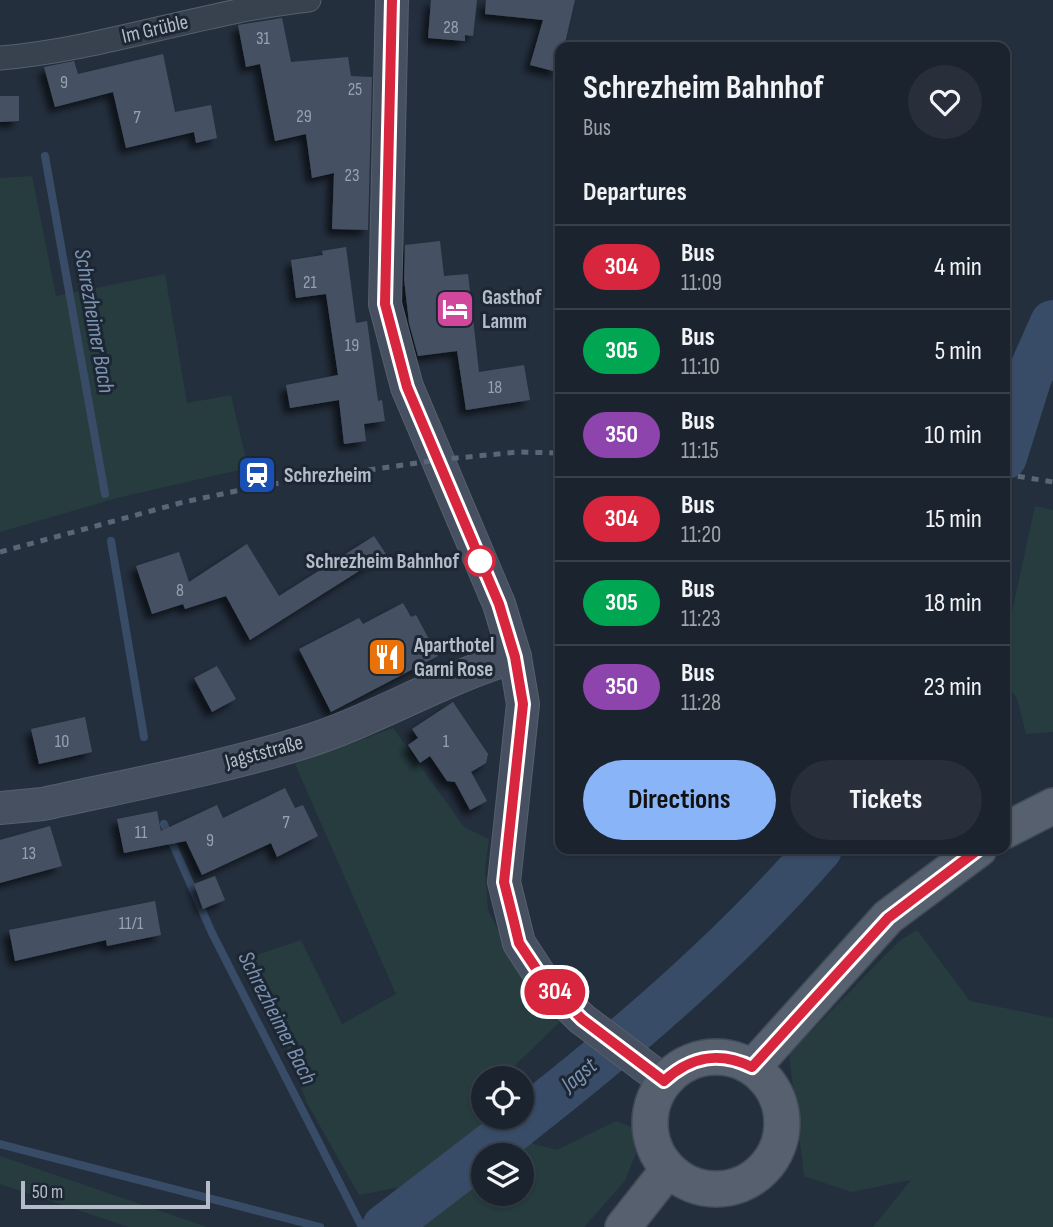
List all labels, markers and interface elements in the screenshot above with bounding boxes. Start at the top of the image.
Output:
street label: Im Grüble [119,9,191,49]
house number: 28 [443,17,459,38]
house number: 31 [256,28,271,49]
button: heart [908,65,982,139]
text: Schrezheim Bahnhof [583,68,824,108]
house number: 9 [60,72,68,93]
house number: 25 [348,79,362,100]
house number: 29 [296,106,312,127]
house number: 7 [133,107,141,128]
text: Bus [583,114,611,142]
house number: 23 [345,165,360,186]
text: Departures [583,177,687,208]
text: Bus [681,238,715,269]
water label: Schrezheimer Bach [68,247,121,396]
text: 304 [605,252,638,281]
text: 4 min [934,252,982,283]
text: 11:09 [681,269,722,297]
house number: 21 [303,272,318,293]
place label: Gasthof Lamm [482,285,542,334]
hotel icon: Gasthof Lamm [434,288,476,330]
text: Bus [681,322,715,353]
house number: 19 [345,335,359,356]
text: 305 [605,336,638,365]
text: 5 min [935,336,982,367]
text: 11:10 [681,353,720,381]
house number: 18 [488,377,502,398]
text: Bus [681,406,715,437]
text: 350 [605,420,638,449]
text: 10 min [925,420,982,451]
text: 11:15 [681,437,719,465]
station icon: Schrezheim [236,454,278,496]
place label: Schrezheim [284,463,372,488]
text: Bus [681,490,715,521]
text: 304 [605,504,638,533]
text: 15 min [926,504,982,535]
text: 11:20 [681,521,721,549]
marker: Schrezheim Bahnhof [465,546,495,576]
place label: Schrezheim Bahnhof [306,549,459,574]
text: Bus [681,574,715,605]
house number: 8 [176,580,184,601]
text: 305 [605,588,638,617]
text: 18 min [925,588,982,619]
text: 11:23 [681,605,721,633]
place label: Aparthotel Garni Rose [413,633,494,682]
restaurant icon: Aparthotel Garni Rose [366,636,408,678]
text: Bus [681,658,715,689]
text: 350 [605,672,638,701]
text: 23 min [924,672,982,703]
text: 11:28 [681,689,721,717]
street label: Jagststraße [221,730,306,775]
house number: 10 [55,731,69,752]
house number: 1 [443,731,450,752]
button: Directions [583,760,776,840]
button: Tickets [790,760,982,840]
house number: 7 [282,812,290,833]
house number: 11 [135,822,148,843]
house number: 9 [206,830,214,851]
house number: 13 [22,843,36,864]
house number: 11/1 [119,913,144,934]
water label: Schrezheimer Bach [231,947,323,1090]
line badge: 304 [515,969,595,1015]
text: 304 [538,977,572,1006]
water label: Jagst [554,1051,603,1099]
map controls [471,1066,534,1206]
button: locate [471,1066,534,1129]
button: layers [471,1143,534,1206]
scale bar [21,1178,210,1210]
text: 50 m [32,1181,63,1204]

